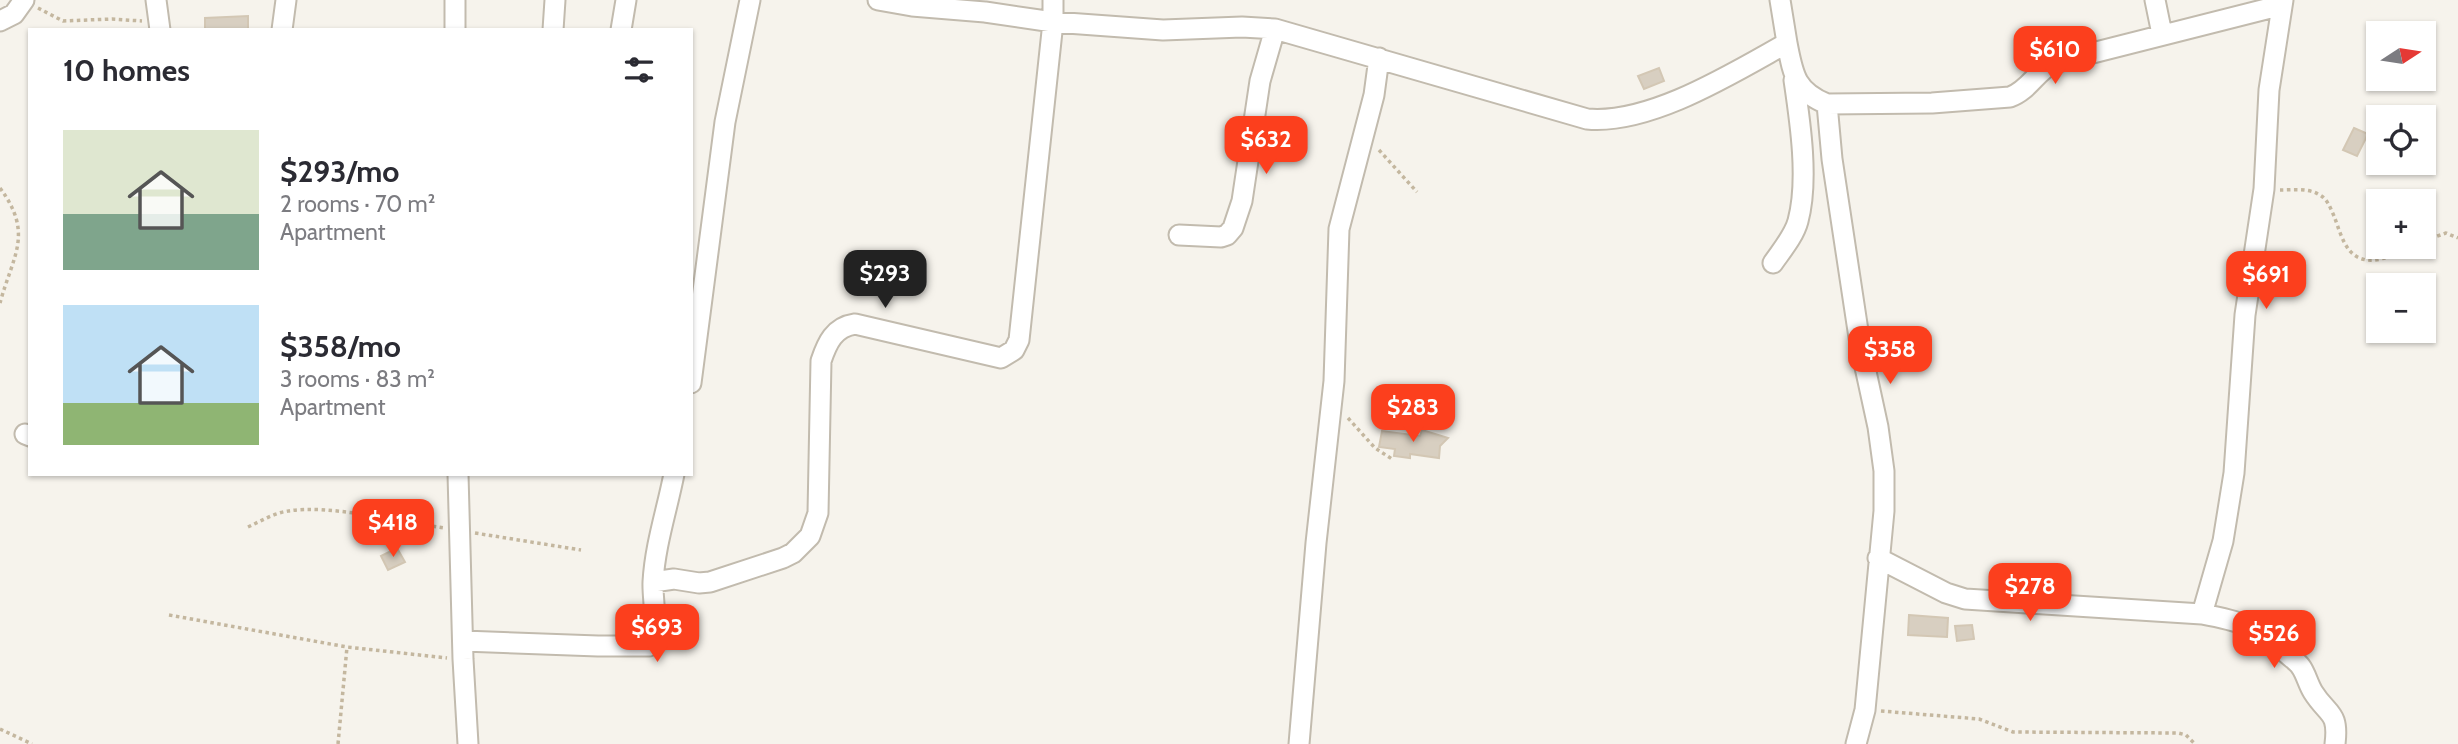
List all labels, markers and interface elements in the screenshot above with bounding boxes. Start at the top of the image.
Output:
north arrow [2366,21,2436,91]
map controls [2366,21,2436,343]
pin: $610 [2014,27,2096,86]
text: $610 [2030,35,2081,63]
icon: filters [620,51,658,89]
text: 10 homes [63,52,190,89]
button: locate [2366,105,2436,175]
pin: $632 [1225,116,1307,176]
text: $632 [1241,125,1291,153]
text: $293/mo [280,153,399,190]
icon: home [119,158,203,242]
button: + [2366,189,2436,259]
text: 2 rooms · 70 m² [280,190,435,218]
text: Apartment [280,218,385,246]
pin: $293 [844,250,926,310]
pin: $691 [2225,252,2307,311]
text: $293 [860,259,910,287]
text: $691 [2242,260,2290,288]
button: − [2366,273,2436,343]
pin: $358 [1849,326,1931,386]
text: $358/mo [280,328,401,365]
icon: home [119,333,203,417]
text: $358 [1864,335,1916,363]
text: 3 rooms · 83 m² [280,365,435,393]
pin: $283 [1372,384,1454,444]
text: Apartment [280,393,385,421]
text: $283 [1387,393,1439,421]
pin: $418 [352,500,434,559]
text: $418 [368,508,418,536]
pin: $278 [1989,564,2071,623]
text: $278 [2004,572,2056,600]
pin: $693 [616,604,698,664]
pin: $526 [2233,610,2315,670]
text: $693 [631,613,683,641]
text: $526 [2249,619,2299,647]

